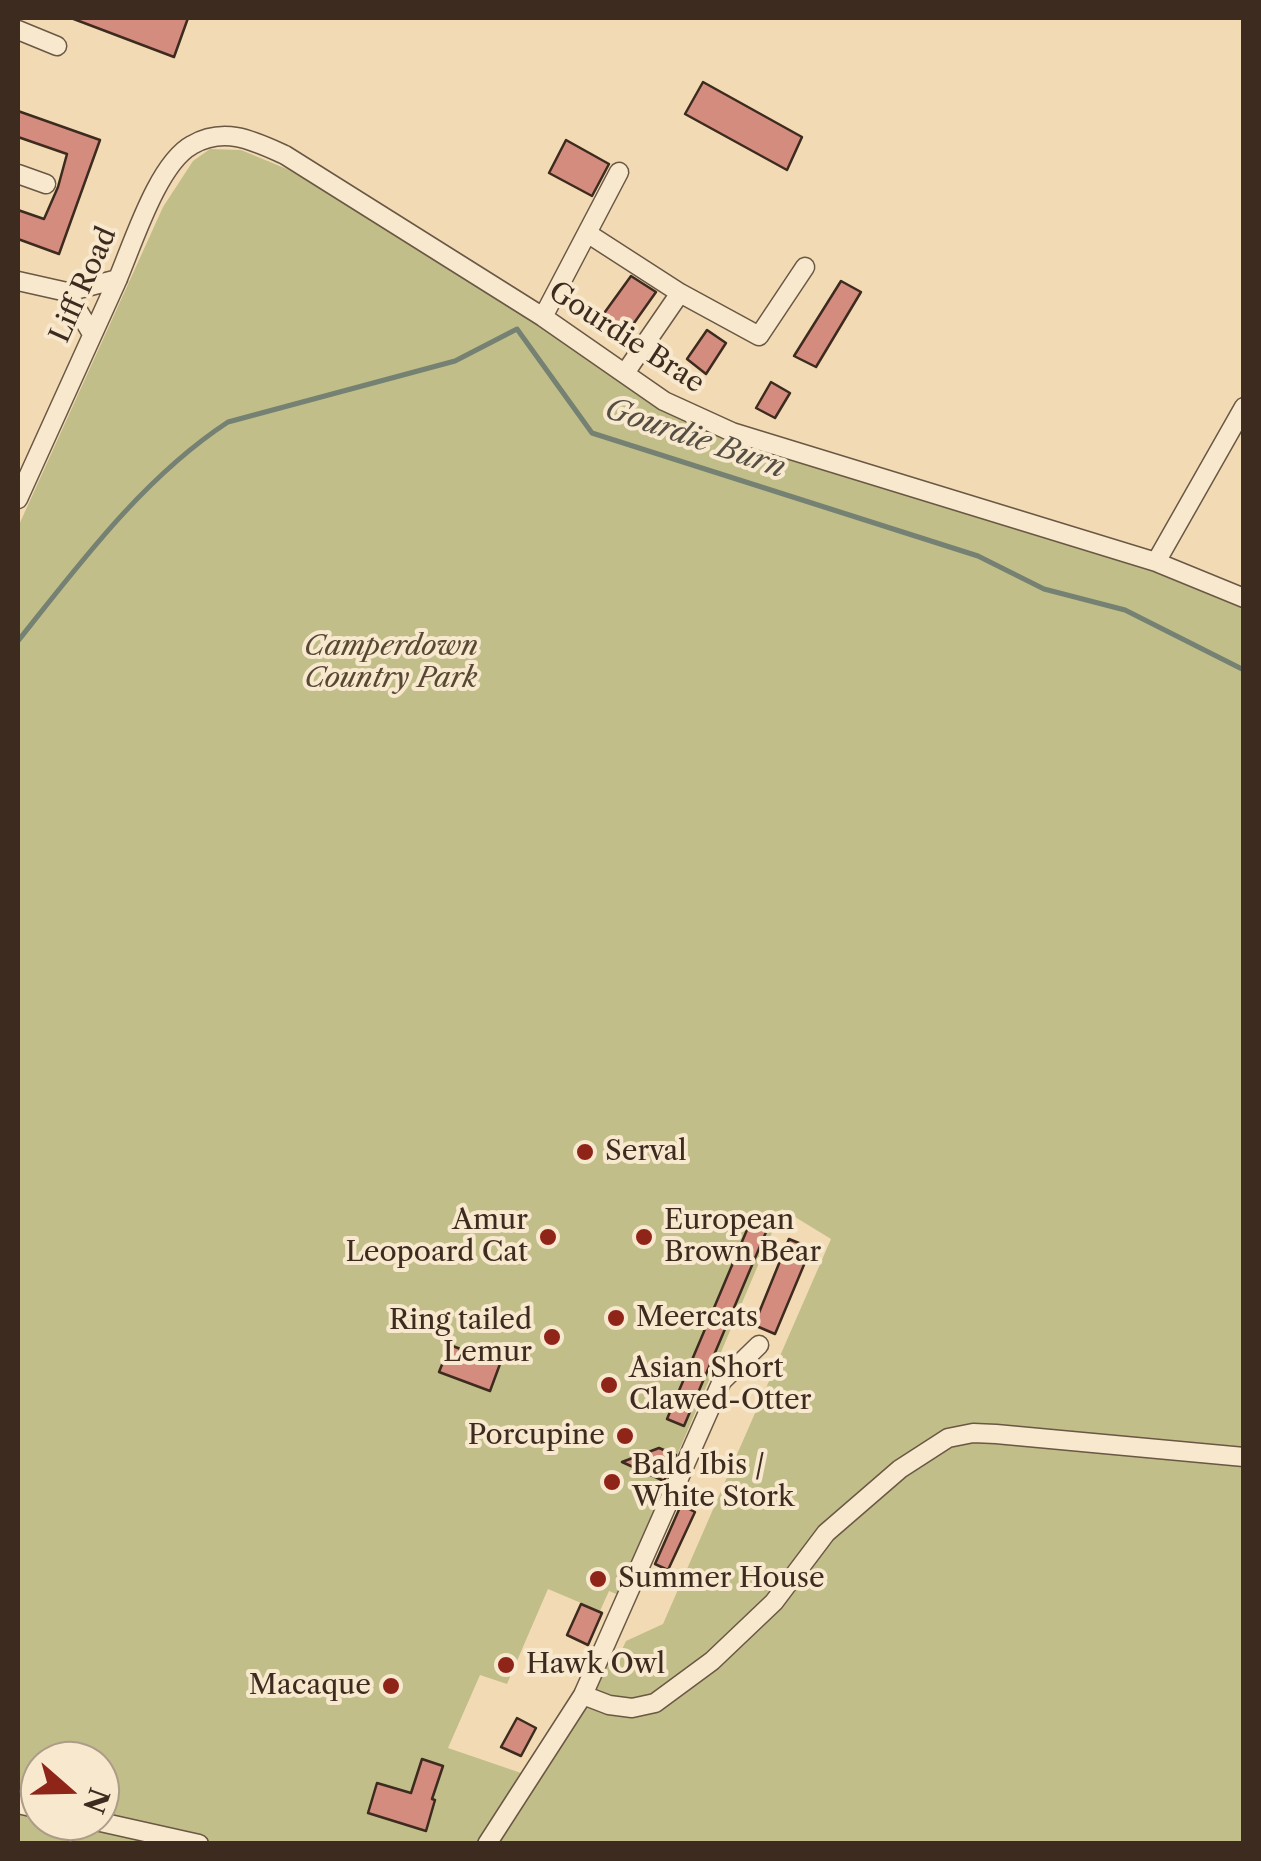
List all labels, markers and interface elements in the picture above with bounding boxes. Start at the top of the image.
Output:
street label: Liff Road [44,222,124,348]
street label: Gourdie Brae [542,275,710,401]
water label: Gourdie Burn [600,391,790,487]
park label: Camperdown Country Park [304,630,478,696]
place label: Serval [605,1135,687,1169]
marker: Serval [574,1141,596,1163]
place label: Amur Leopoard Cat [345,1204,528,1270]
place label: European Brown Bear [664,1204,821,1270]
marker: Amur Leopoard Cat [537,1226,559,1248]
marker: European Brown Bear [633,1226,655,1248]
place label: Meercats [636,1301,758,1335]
place label: Ring tailed Lemur [389,1304,532,1370]
marker: Meercats [605,1307,627,1329]
marker: Ring tailed Lemur [541,1326,563,1348]
place label: Asian Short Clawed-Otter [629,1352,811,1418]
marker: Asian Short Clawed-Otter [598,1374,620,1396]
place label: Porcupine [468,1419,605,1453]
marker: Porcupine [614,1425,636,1447]
place label: Bald Ibis / White Stork [632,1449,794,1515]
marker: Bald Ibis / White Stork [601,1471,623,1493]
place label: Summer House [618,1562,825,1596]
marker: Summer House [587,1568,609,1590]
place label: Hawk Owl [526,1648,665,1682]
marker: Hawk Owl [495,1654,517,1676]
place label: Macaque [249,1669,371,1703]
marker: Macaque [380,1675,402,1697]
north arrow [20,1741,120,1841]
text: N [76,1783,116,1818]

